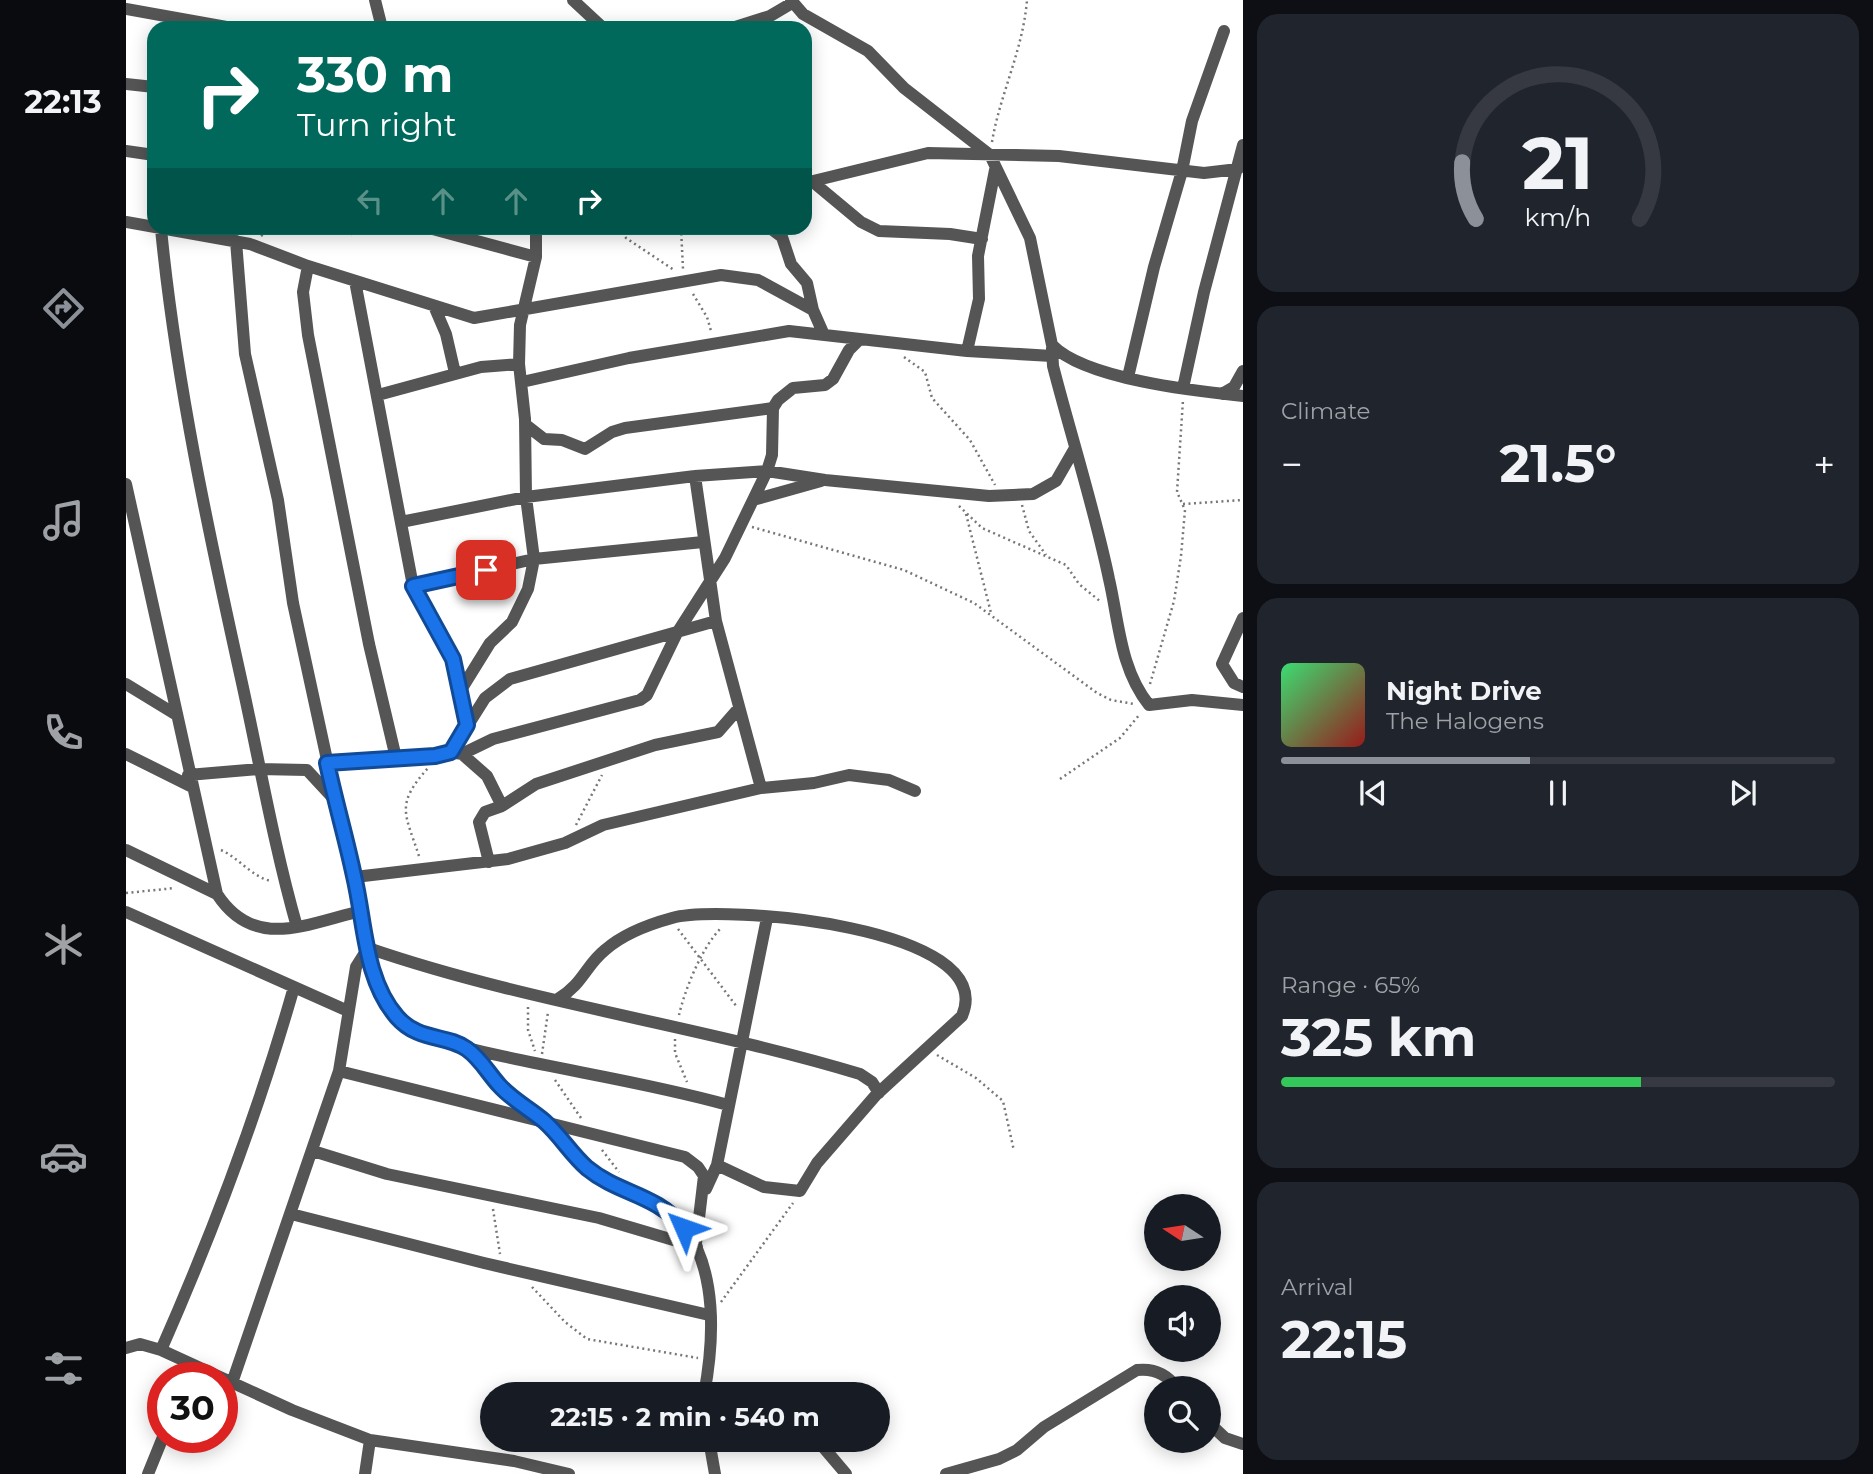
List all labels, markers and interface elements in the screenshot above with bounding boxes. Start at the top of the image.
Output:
text: 330 m [297,45,453,104]
icon: right [182,49,273,140]
text: 22:13 [24,82,102,121]
text: Turn right [297,105,457,144]
text: 21 [1522,119,1594,207]
icon: left [351,182,389,220]
icon: ahead [424,182,462,220]
icon: ahead [497,182,535,220]
icon: right [570,182,608,220]
text: km/h [1525,202,1591,232]
icon: directions [39,284,88,333]
text: Climate [1281,397,1370,425]
text: 21.5° [1499,432,1617,495]
text: − [1281,441,1303,488]
text: + [1813,441,1835,488]
icon: music [39,496,88,545]
pin [456,540,516,600]
icon: arrive [467,551,505,589]
text: Night Drive [1386,675,1542,707]
text: The Halogens [1386,707,1544,735]
icon: phone [39,708,88,757]
icon: previous [1354,774,1392,812]
icon: pause [1539,774,1577,812]
icon: next [1724,774,1762,812]
icon: climate [39,920,88,969]
text: Range · 65% [1281,971,1420,999]
text: 325 km [1281,1006,1476,1069]
icon: car [39,1132,88,1181]
position arrow [647,1191,721,1265]
north arrow [1144,1194,1222,1270]
map controls [1144,1194,1221,1453]
text: Arrival [1281,1273,1354,1301]
button: sound [1144,1285,1221,1362]
text: 22:15 [1281,1308,1407,1371]
icon: filters [39,1344,88,1393]
speed limit sign: 30 [147,1362,238,1453]
button: search [1144,1376,1221,1453]
text: 22:15 · 2 min · 540 m [550,1401,820,1433]

